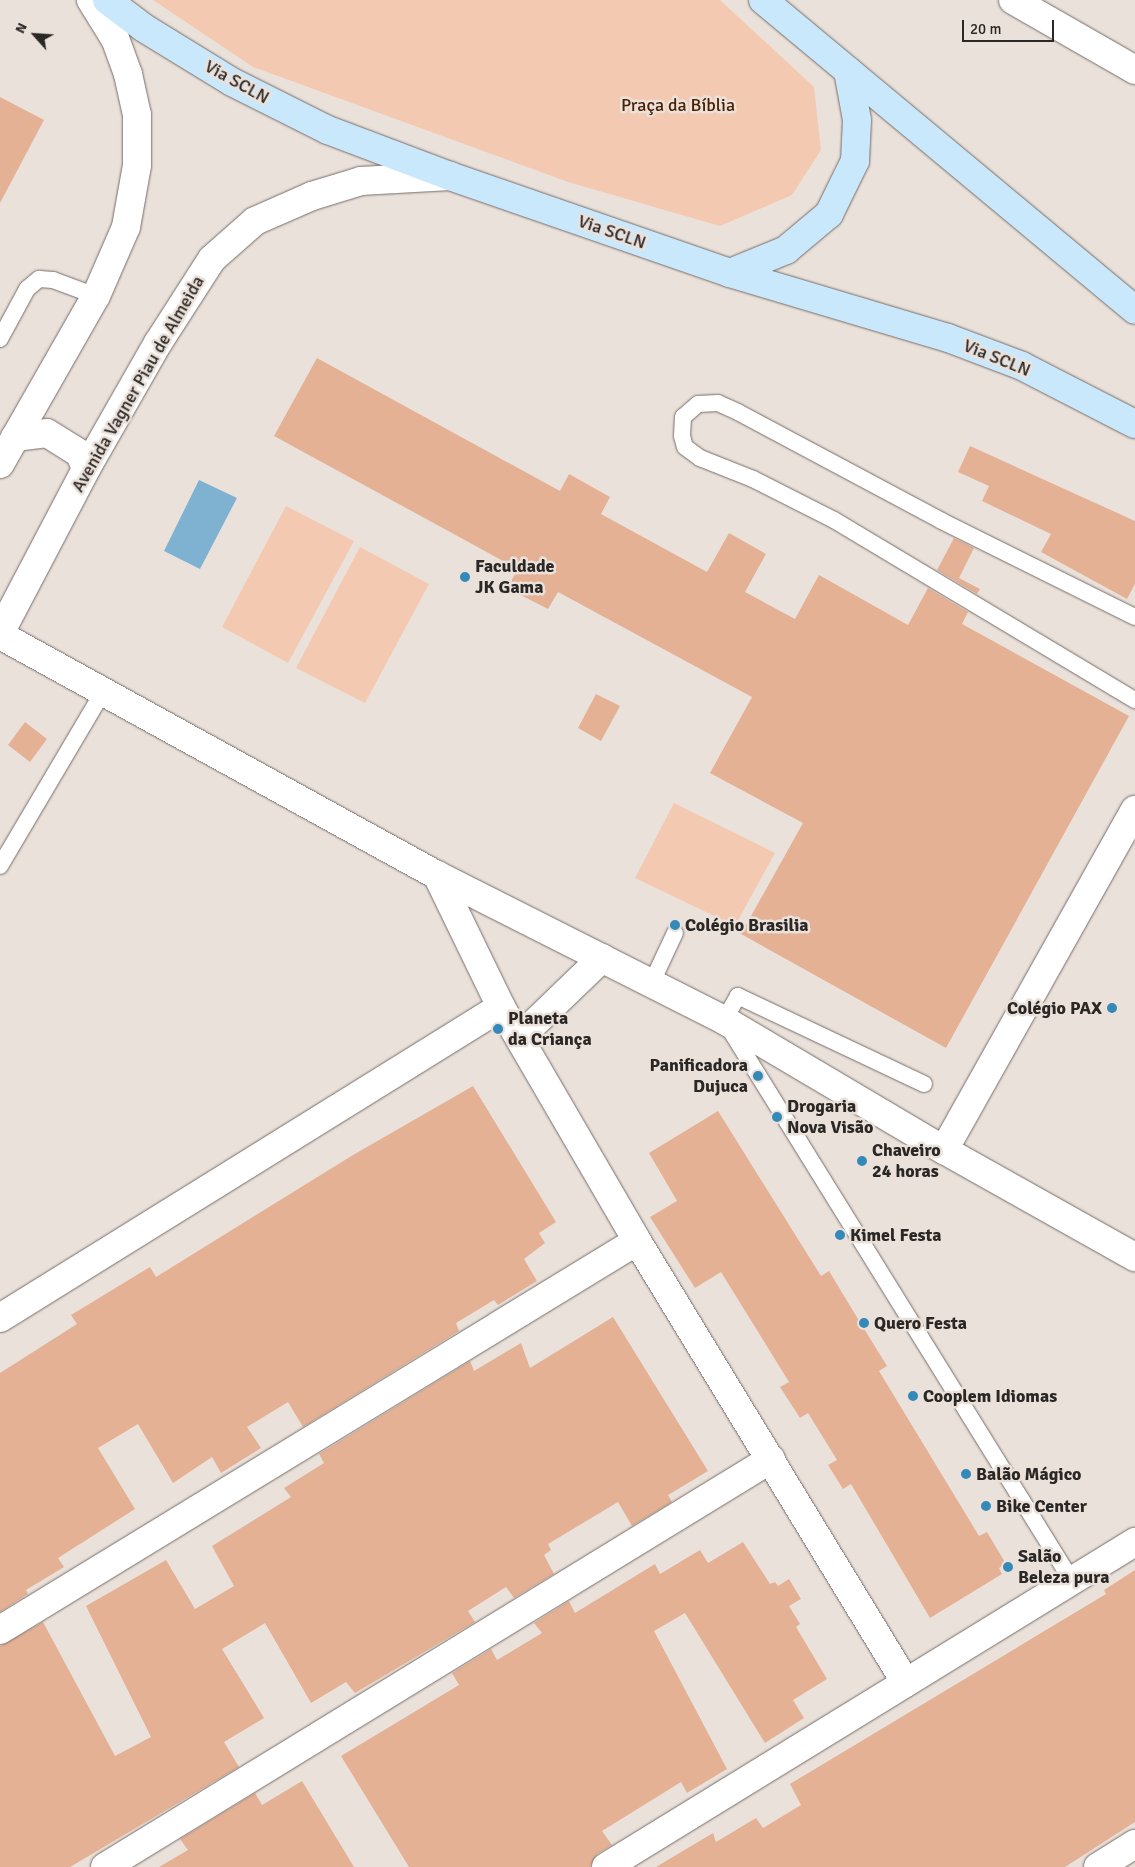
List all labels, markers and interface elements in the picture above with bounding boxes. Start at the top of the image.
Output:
north arrow [10,10,60,60]
scale bar [965,10,1058,42]
text: N [11,20,31,36]
text: 20 m [970,20,1001,38]
street label: Via SCLN [201,55,273,109]
park label: Praça da Bíblia [621,94,735,116]
street label: Via SCLN [575,210,649,254]
street label: Avenida Vagner Piau de Almeida [67,272,209,496]
street label: Via SCLN [960,335,1034,381]
place label: Faculdade JK Gama [475,556,555,598]
marker: Faculdade JK Gama [459,571,471,583]
place label: Colégio Brasilia [685,914,809,936]
marker: Colégio Brasilia [669,919,681,931]
place label: Colégio PAX [1007,997,1102,1019]
marker: Colégio PAX [1106,1002,1118,1014]
place label: Planeta da Criança [508,1008,592,1050]
marker: Planeta da Criança [492,1023,504,1035]
place label: Panificadora Dujuca [650,1055,748,1098]
marker: Panificadora Dujuca [752,1070,764,1082]
place label: Drogaria Nova Visão [787,1096,873,1138]
marker: Drogaria Nova Visão [771,1111,783,1123]
place label: Chaveiro 24 horas [872,1140,941,1182]
marker: Chaveiro 24 horas [856,1155,868,1167]
place label: Kimel Festa [850,1224,942,1246]
marker: Kimel Festa [834,1229,846,1241]
place label: Quero Festa [874,1312,967,1334]
marker: Quero Festa [858,1317,870,1329]
place label: Cooplem Idiomas [923,1385,1057,1407]
marker: Cooplem Idiomas [907,1390,919,1402]
place label: Balão Mágico [976,1463,1081,1485]
marker: Balão Mágico [960,1468,972,1480]
place label: Bike Center [996,1495,1087,1517]
marker: Bike Center [980,1500,992,1512]
place label: Salão Beleza pura [1018,1546,1109,1588]
marker: Salão Beleza pura [1002,1561,1014,1573]

